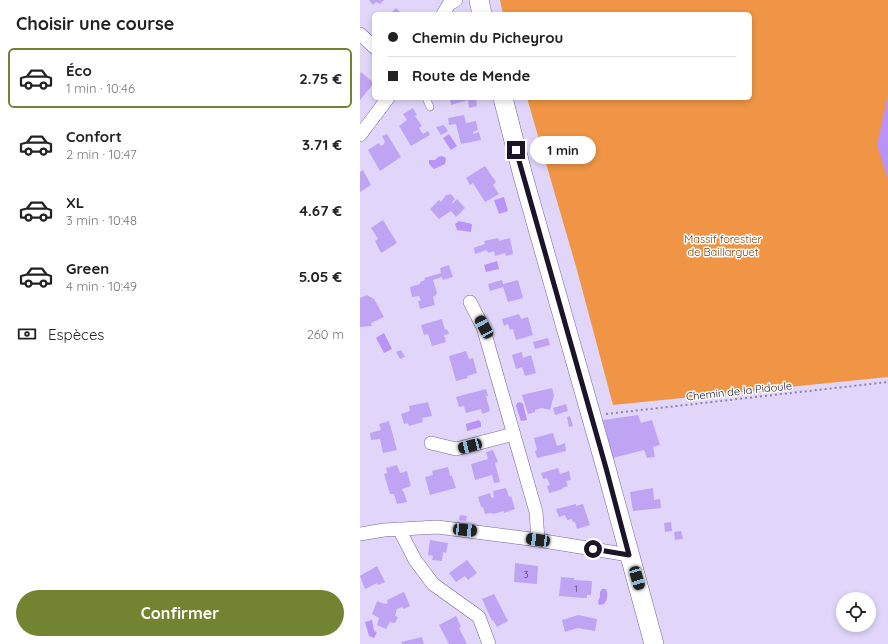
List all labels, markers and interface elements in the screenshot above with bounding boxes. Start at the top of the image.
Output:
text: Choisir une course [16,12,174,35]
text: Chemin du Picheyrou [412,28,563,47]
icon: car [18,60,54,96]
text: Éco [66,61,92,80]
text: Route de Mende [412,66,530,85]
text: 2.75 € [299,69,342,88]
text: 1 min · 10:46 [66,80,135,96]
icon: car [18,126,54,162]
text: Confort [66,127,122,146]
text: 3.71 € [302,135,342,154]
callout: 1 min [530,136,596,164]
route end [507,141,525,159]
text: 1 min [547,142,579,158]
text: 2 min · 10:47 [66,146,137,162]
icon: car [18,192,54,228]
text: XL [66,193,84,212]
text: 4.67 € [299,201,342,220]
text: 3 min · 10:48 [66,212,137,228]
park label: Massif forestier de Baillarguet [684,232,763,259]
icon: car [18,258,54,294]
text: Green [66,259,109,278]
text: 5.05 € [299,267,342,286]
text: 4 min · 10:49 [66,278,137,294]
car [473,314,495,340]
icon: cash [16,323,38,345]
text: Espèces [48,325,104,344]
text: 260 m [307,326,344,342]
street label: Chemin de la Pidoule [685,378,793,404]
car [457,437,483,455]
car [452,523,478,537]
car [525,532,551,548]
route start [584,540,602,558]
car [628,565,646,591]
house number: 3 [524,569,529,580]
house number: 1 [574,583,578,594]
button: Confirmer [16,590,344,636]
map controls [836,592,876,632]
button: locate [836,592,876,632]

